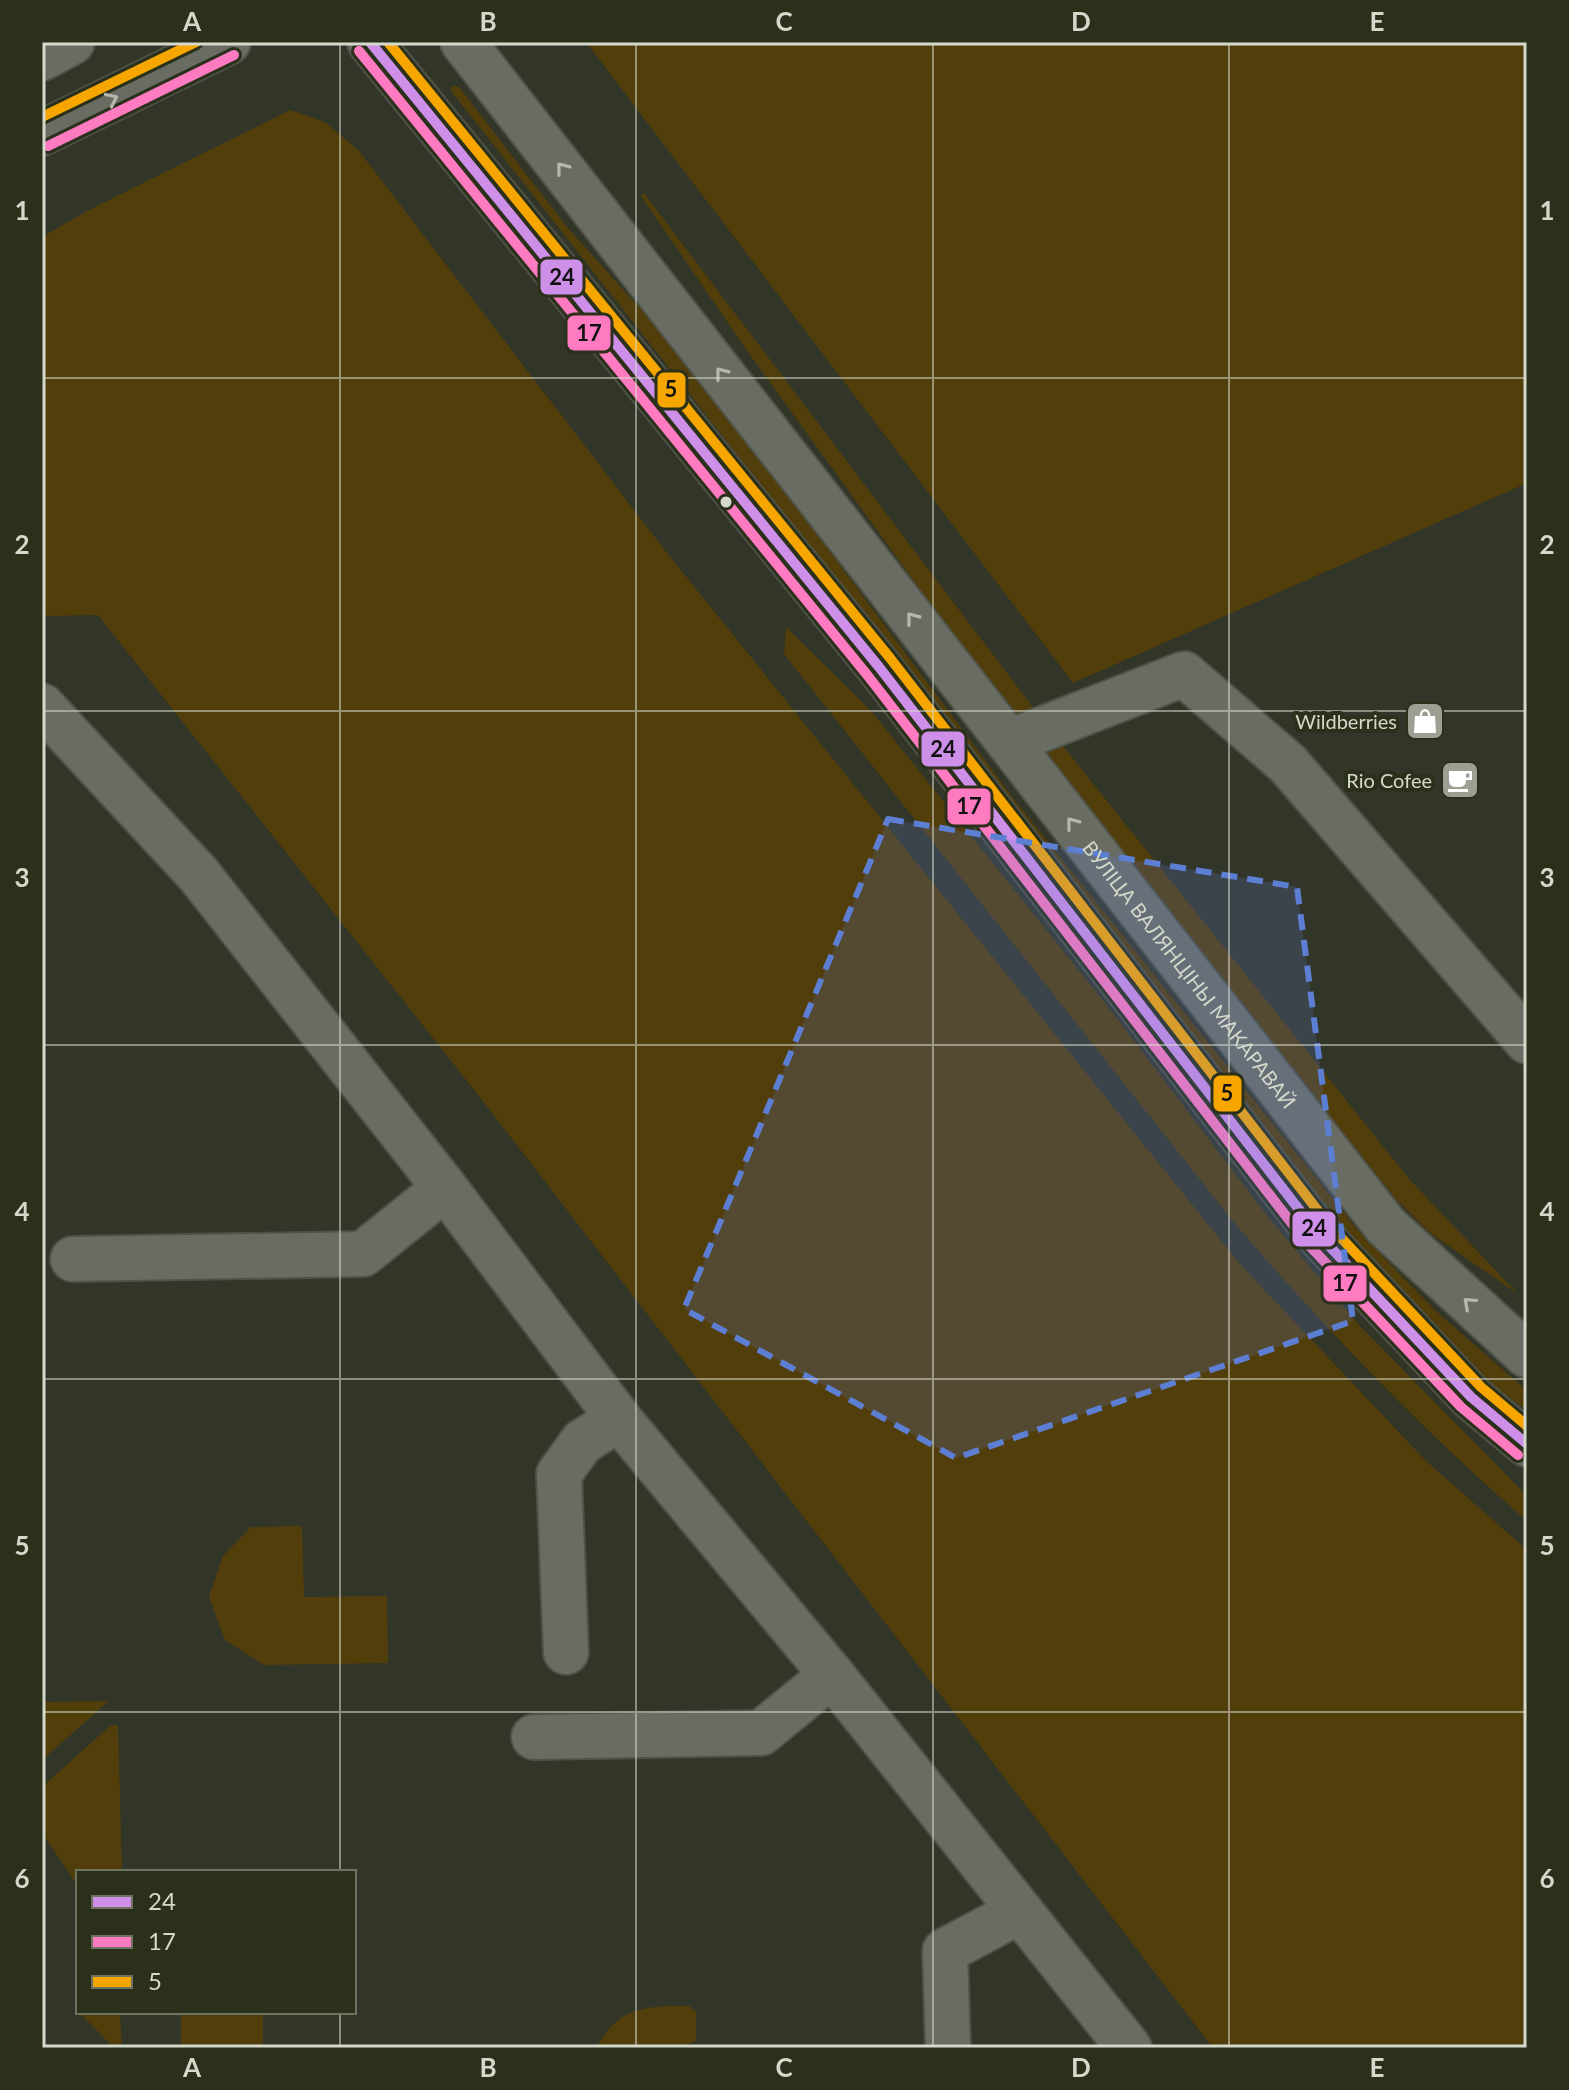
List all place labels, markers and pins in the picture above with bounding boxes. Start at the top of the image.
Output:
unlabelled marker [718,494,734,510]
shop icon: Wildberries [1404,700,1446,742]
place label: Wildberries [1295,709,1397,733]
cafe icon: Rio Cofee [1439,759,1481,801]
place label: Rio Cofee [1346,768,1432,792]

